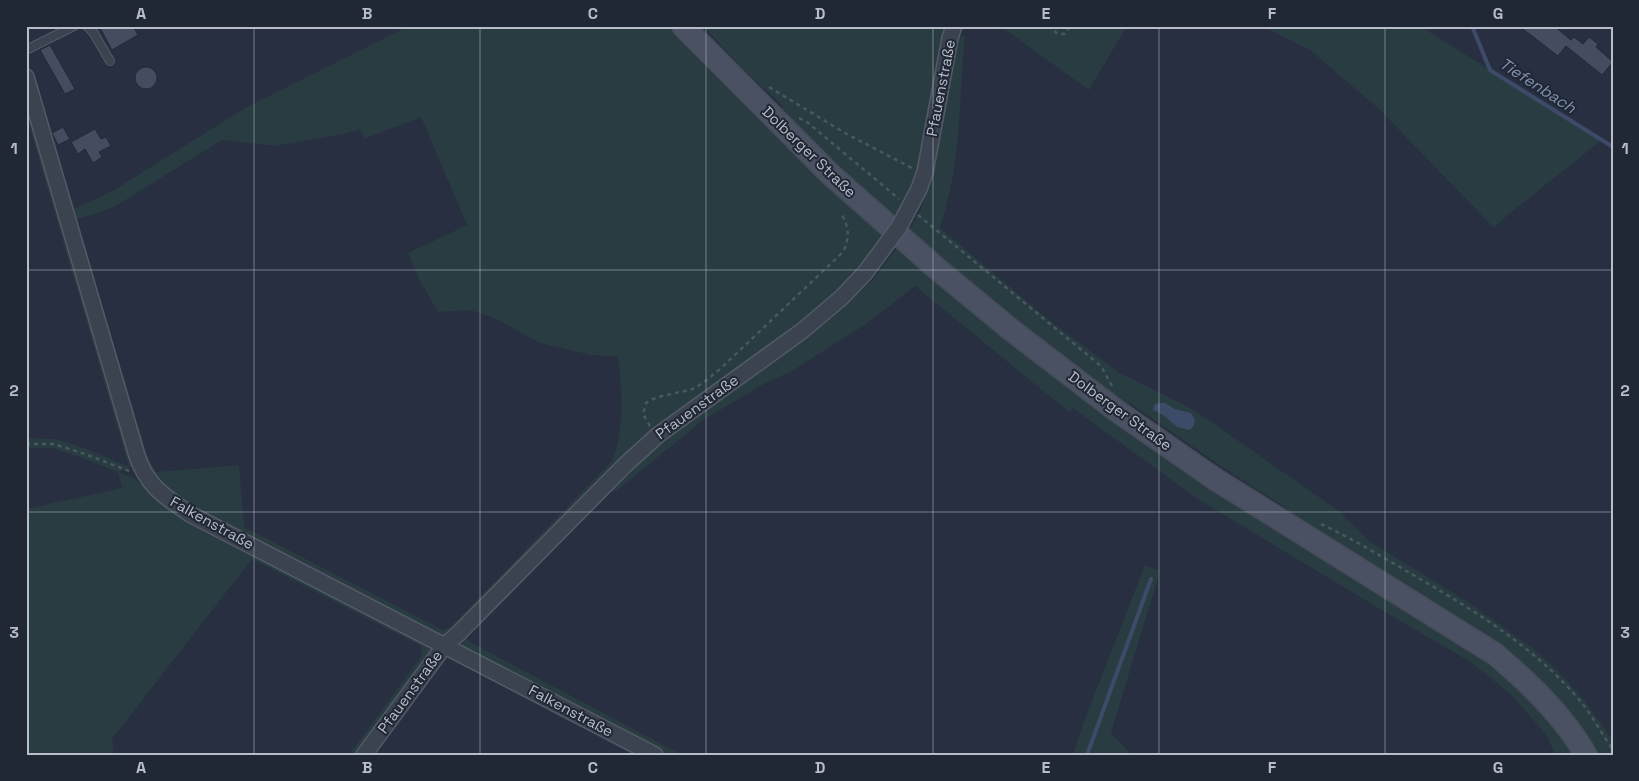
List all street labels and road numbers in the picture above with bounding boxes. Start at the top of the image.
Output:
street label: Pfauenstraße [922,38,959,138]
street label: Dolberger Straße [758,102,860,201]
street label: Dolberger Straße [1065,367,1176,455]
street label: Pfauenstraße [651,370,742,443]
street label: Falkenstraße [167,492,258,553]
street label: Pfauenstraße [373,646,446,737]
street label: Falkenstraße [526,680,617,741]

